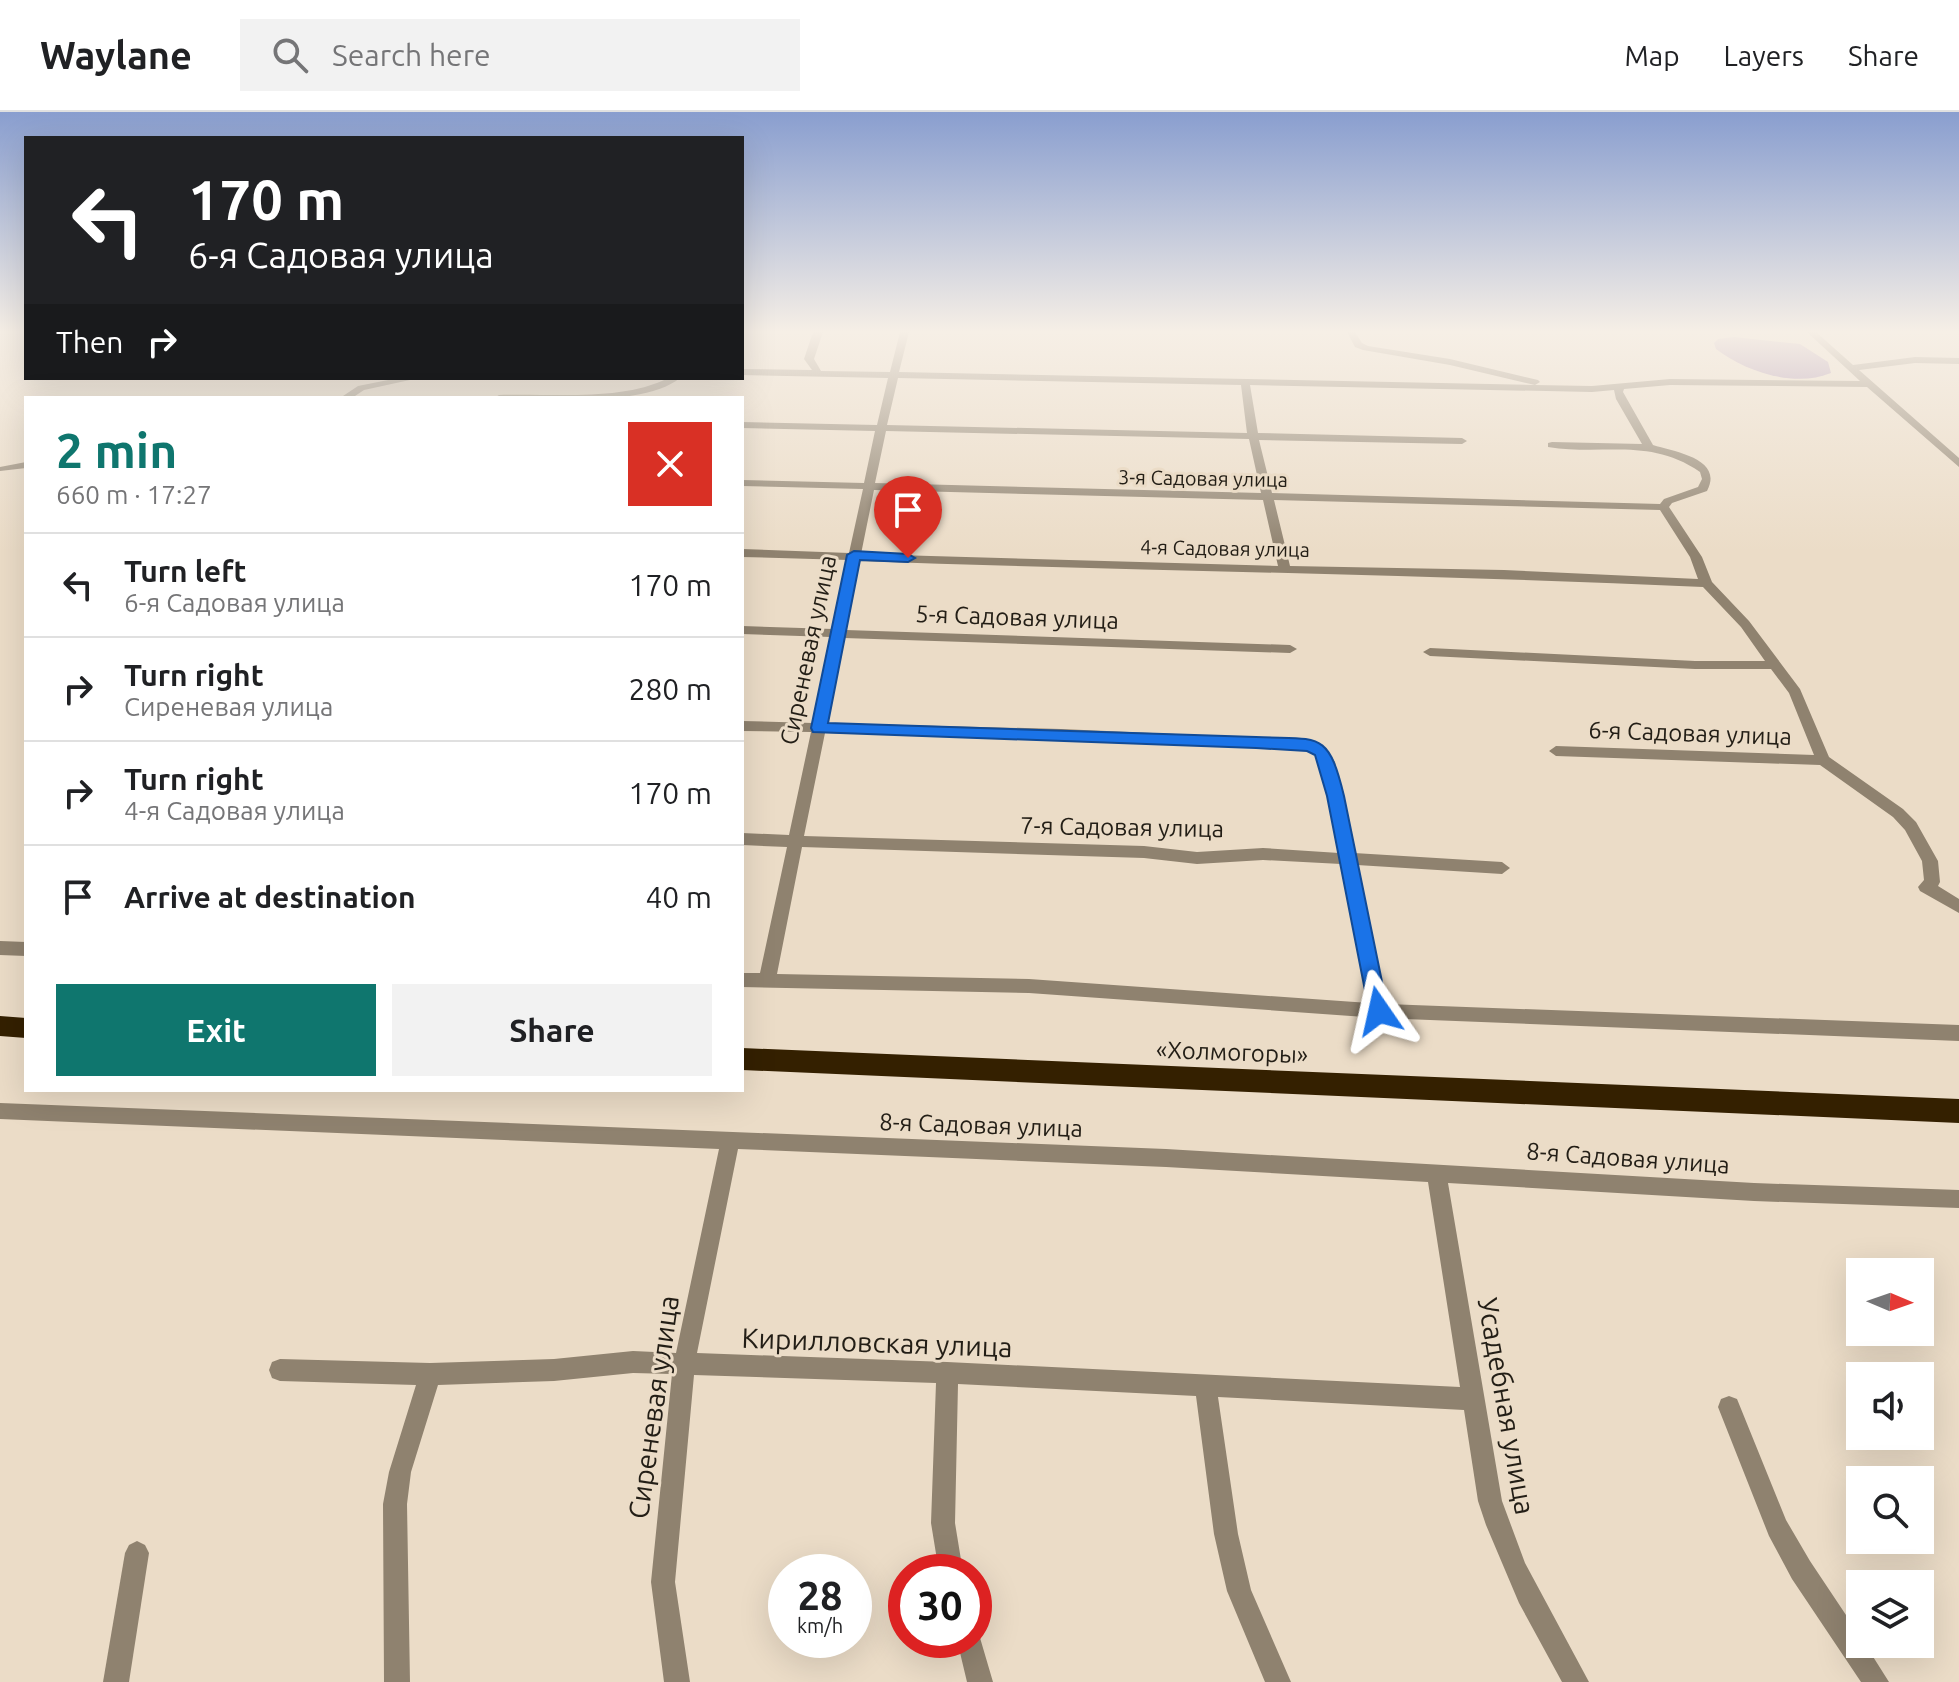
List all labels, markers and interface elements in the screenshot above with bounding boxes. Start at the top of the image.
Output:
search box [240,19,800,91]
icon: search [268,33,312,77]
text: Waylane [40,34,192,76]
text: Search here [332,38,491,72]
text: Map [1624,40,1680,71]
text: Layers [1724,40,1804,71]
text: Share [1848,40,1919,71]
icon: left [56,168,160,272]
text: 170 m [188,168,344,231]
text: 6-я Садовая улица [188,234,494,275]
icon: right [140,320,184,364]
text: Then [56,325,124,359]
button: close [628,422,712,506]
text: 2 min [56,423,177,477]
street label: 3-я Садовая улица [1118,465,1288,491]
pin [874,476,942,558]
text: 660 m · 17:27 [56,480,212,509]
icon: arrive [886,488,930,532]
street label: 4-я Садовая улица [1140,535,1310,561]
street label: Сиреневая улица [775,553,841,747]
text: Turn left [124,554,246,588]
icon: left [56,563,100,607]
text: 170 m [628,568,712,602]
text: 6-я Садовая улица [124,588,345,617]
street label: 5-я Садовая улица [915,600,1119,634]
text: Turn right [124,658,264,692]
icon: right [56,667,100,711]
text: 280 m [628,672,712,706]
text: Сиреневая улица [124,692,333,721]
street label: 6-я Садовая улица [1588,716,1792,750]
text: Turn right [124,762,264,796]
icon: right [56,771,100,815]
text: 170 m [628,776,712,810]
text: 4-я Садовая улица [124,796,345,825]
street label: 7-я Садовая улица [1020,812,1224,842]
icon: arrive [56,875,100,919]
text: Arrive at destination [124,880,416,914]
text: 40 m [645,880,712,914]
position arrow [1337,969,1421,1053]
button: Exit [56,984,376,1076]
button: Share [392,984,712,1076]
street label: «Холмогоры» [1155,1036,1309,1068]
street label: 8-я Садовая улица [879,1108,1083,1142]
street label: 8-я Садовая улица [1525,1137,1731,1179]
north arrow [1846,1258,1934,1346]
map controls [1846,1258,1934,1658]
street label: Сиреневая улица [622,1293,684,1521]
street label: Усадебная улица [1473,1295,1541,1517]
street label: Кирилловская улица [741,1322,1013,1362]
button: sound [1846,1362,1934,1450]
button: search [1846,1466,1934,1554]
speed limit sign: 30 [888,1554,992,1658]
button: layers [1846,1570,1934,1658]
text: 28 [797,1573,843,1618]
text: km/h [797,1614,843,1637]

